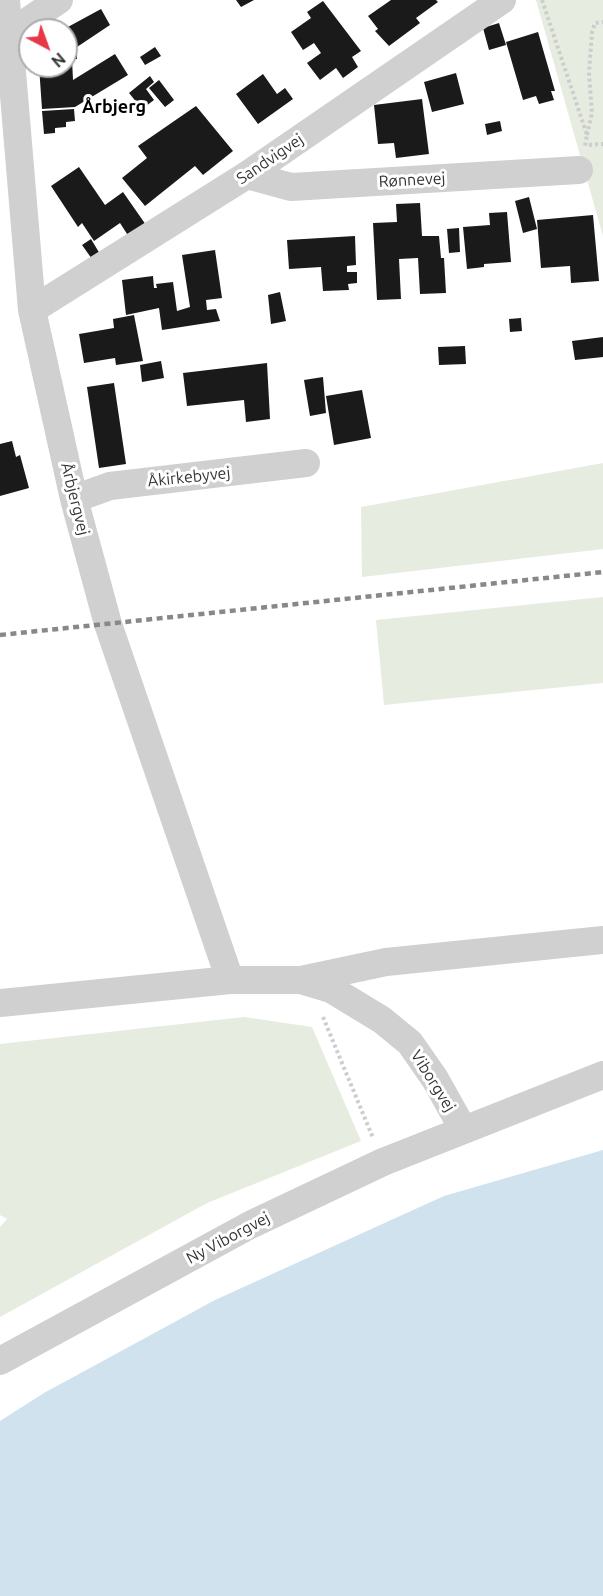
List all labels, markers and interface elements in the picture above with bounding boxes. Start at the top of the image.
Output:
north arrow [18,18,78,78]
text: N [48,49,69,71]
district label: Årbjerg [82,96,146,118]
street label: Sandvigvej [233,130,307,188]
street label: Rønnevej [378,169,446,191]
street label: Årbjergvej [57,461,93,537]
street label: Åkirkebyvej [147,463,231,491]
street label: Viborgvej [407,1047,459,1115]
street label: Ny Viborgvej [183,1208,273,1268]

